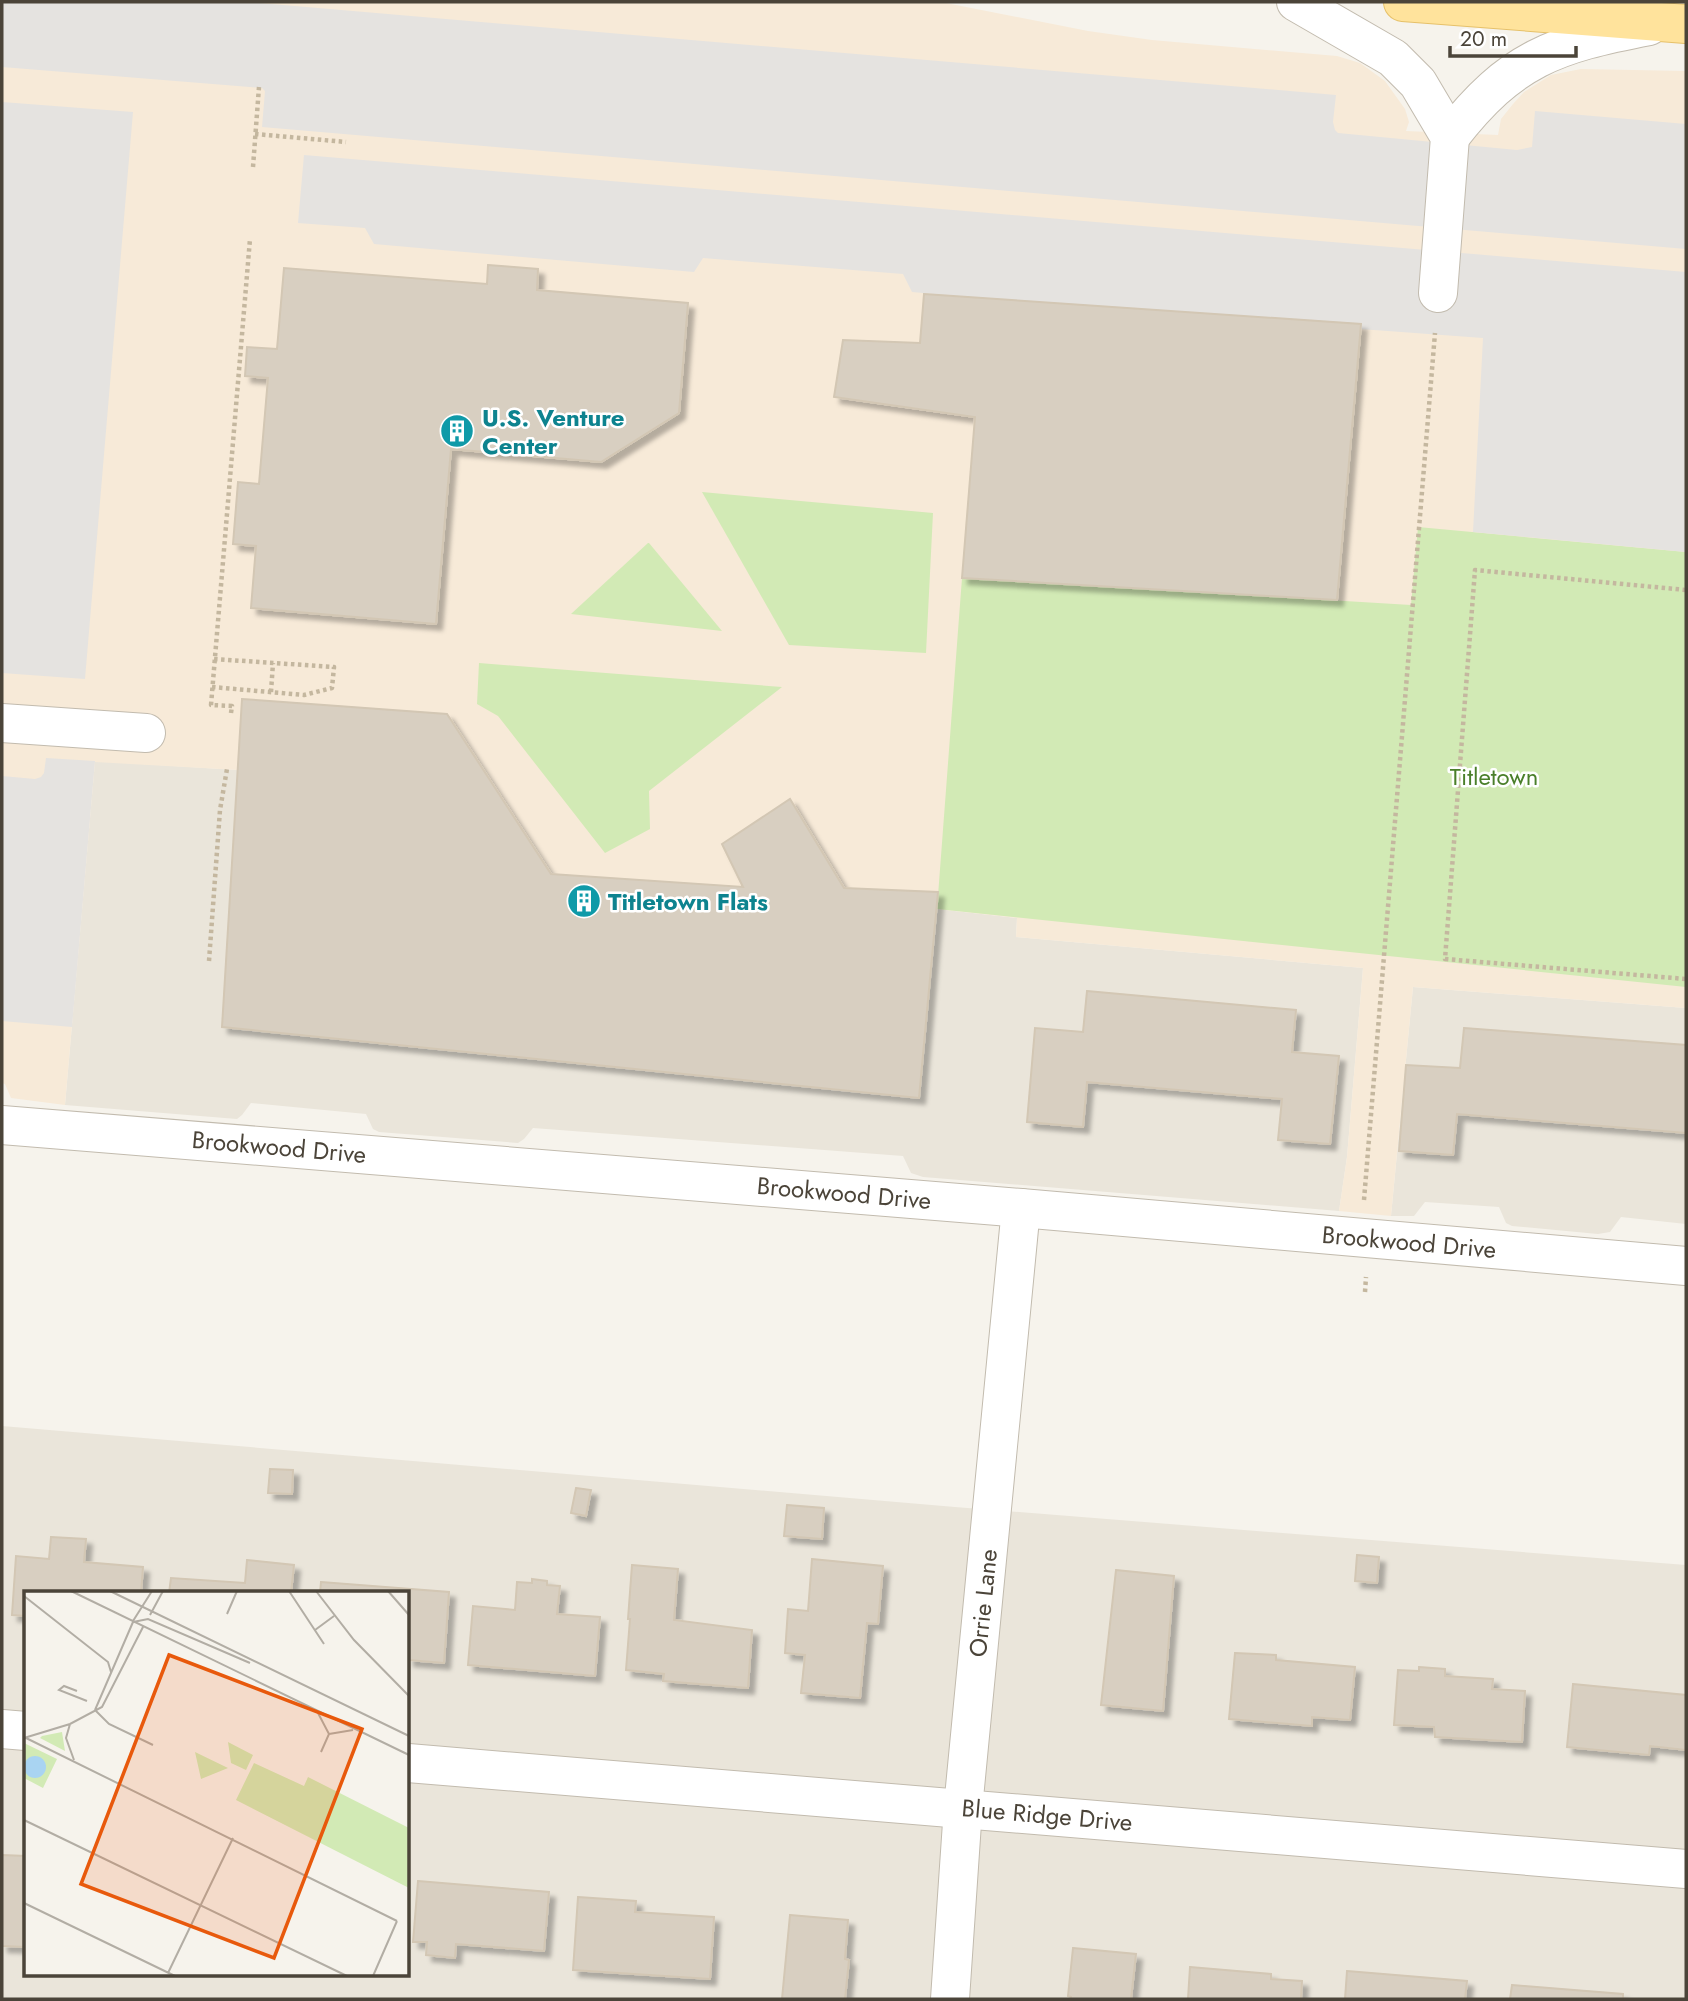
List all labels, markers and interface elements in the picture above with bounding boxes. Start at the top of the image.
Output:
scale bar [1450,14,1576,58]
text: 20 m [1460,24,1507,54]
place label: U.S. Venture Center [482,400,624,463]
building icon: U.S. Venture Center [438,412,476,450]
park label: Titletown [1450,759,1538,794]
building icon: Titletown Flats [565,882,603,920]
place label: Titletown Flats [608,884,768,919]
street label: Brookwood Drive [190,1122,368,1172]
street label: Brookwood Drive [755,1168,933,1218]
street label: Brookwood Drive [1320,1217,1498,1267]
street label: Orrie Lane [960,1547,1006,1659]
inset map [24,1591,410,1976]
street label: Blue Ridge Drive [960,1790,1134,1840]

